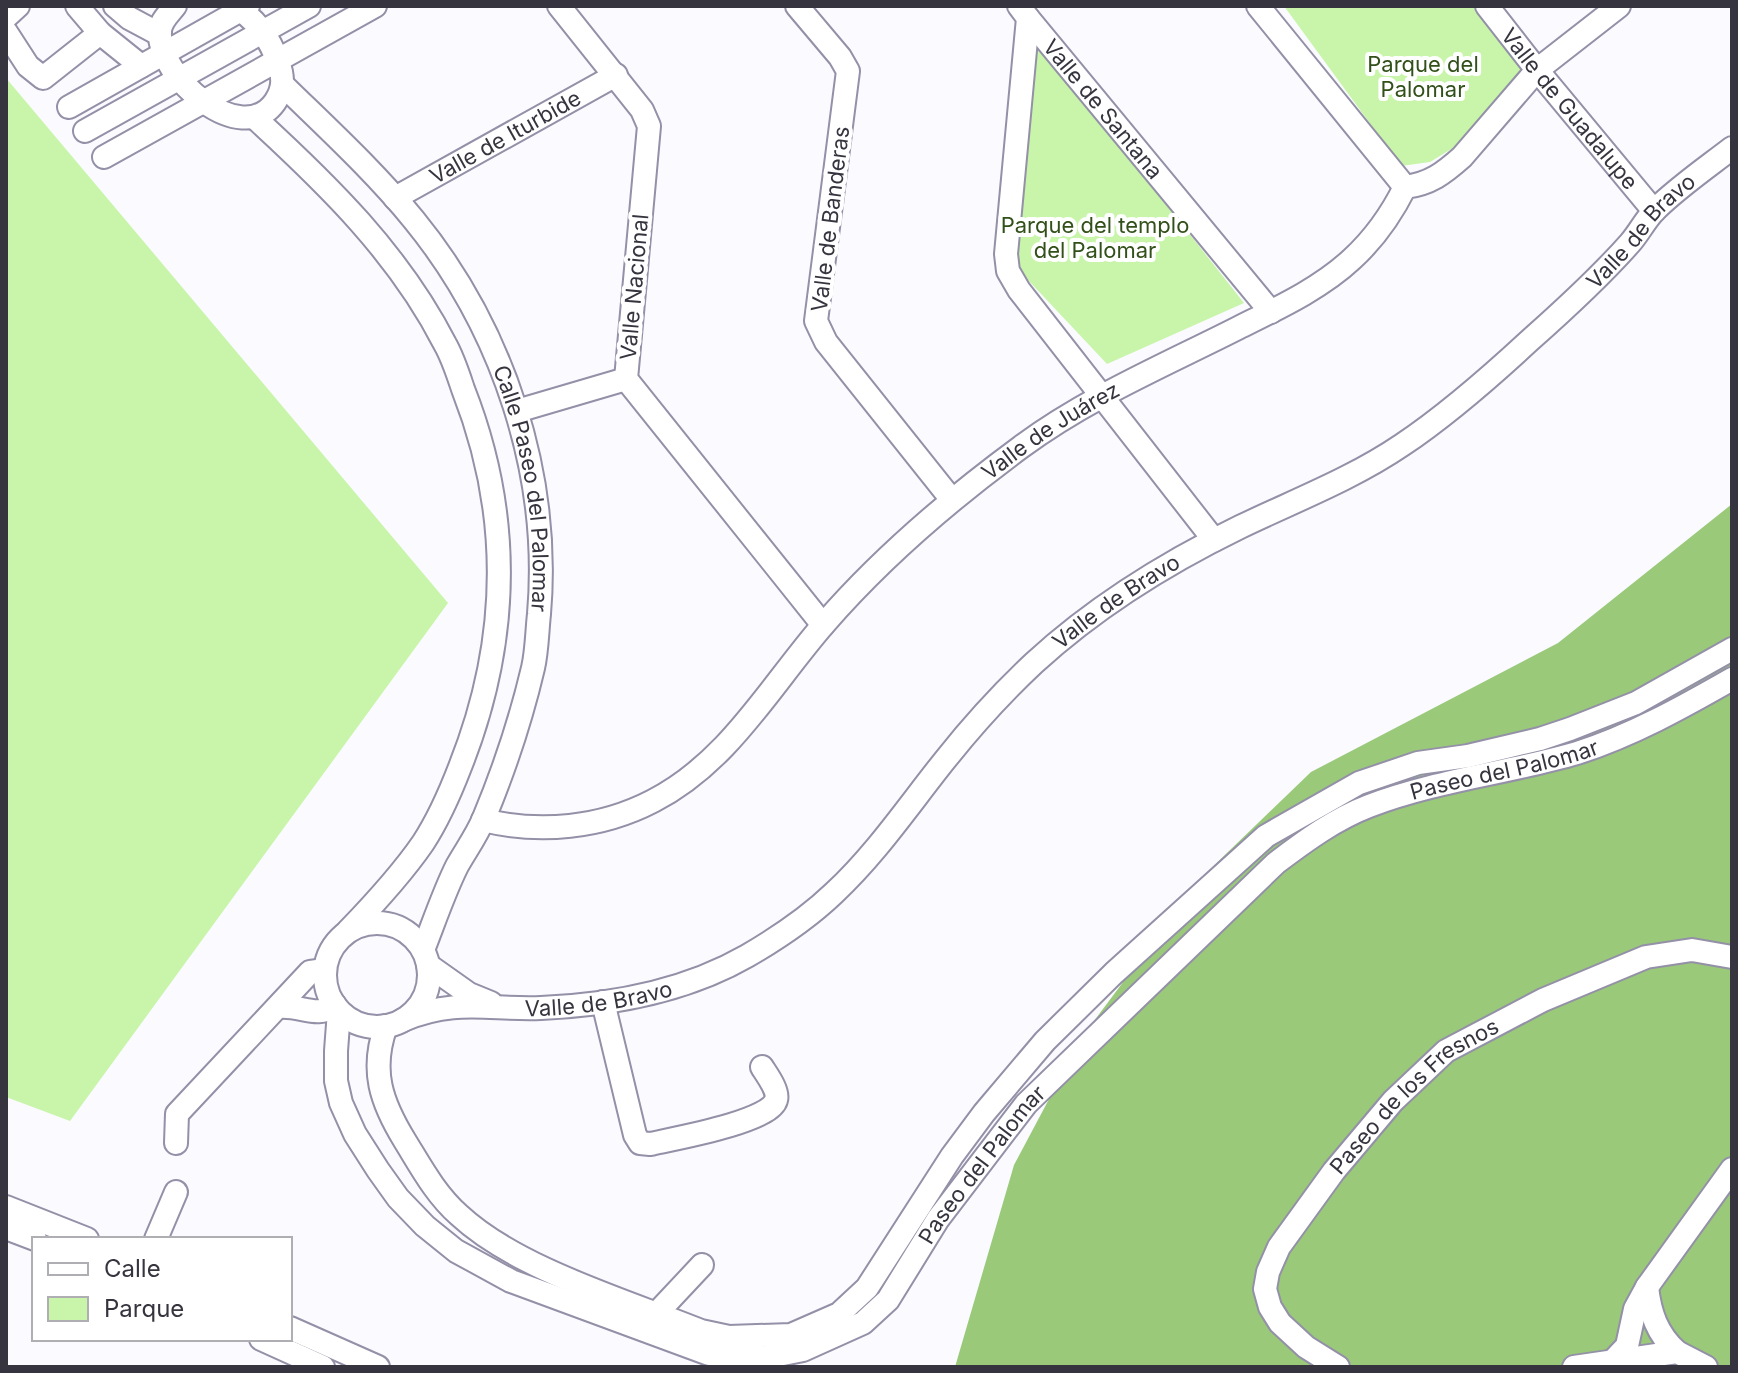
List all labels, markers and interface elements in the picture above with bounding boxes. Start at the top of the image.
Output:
street label: Valle de Guadalupe [1496,23,1644,195]
street label: Valle de Santana [1038,34,1168,184]
park label: Parque del Palomar [1367,51,1479,102]
street label: Valle de Iturbide [425,84,585,189]
street label: Valle de Banderas [806,125,854,313]
street label: Valle de Bravo [1581,168,1700,294]
park label: Parque del templo del Palomar [1001,212,1189,263]
street label: Valle Nacional [615,213,653,361]
street label: Calle Paseo del Palomar [488,361,554,613]
street label: Valle de Juárez [977,376,1124,485]
street label: Valle de Bravo [1047,549,1184,654]
street label: Paseo del Palomar [1407,734,1602,805]
street label: Valle de Bravo [525,975,675,1021]
street label: Paseo de los Fresnos [1324,1013,1503,1179]
street label: Paseo del Palomar [913,1080,1050,1249]
legend [32,1237,292,1341]
text: Calle [104,1254,161,1283]
text: Parque [104,1294,184,1323]

